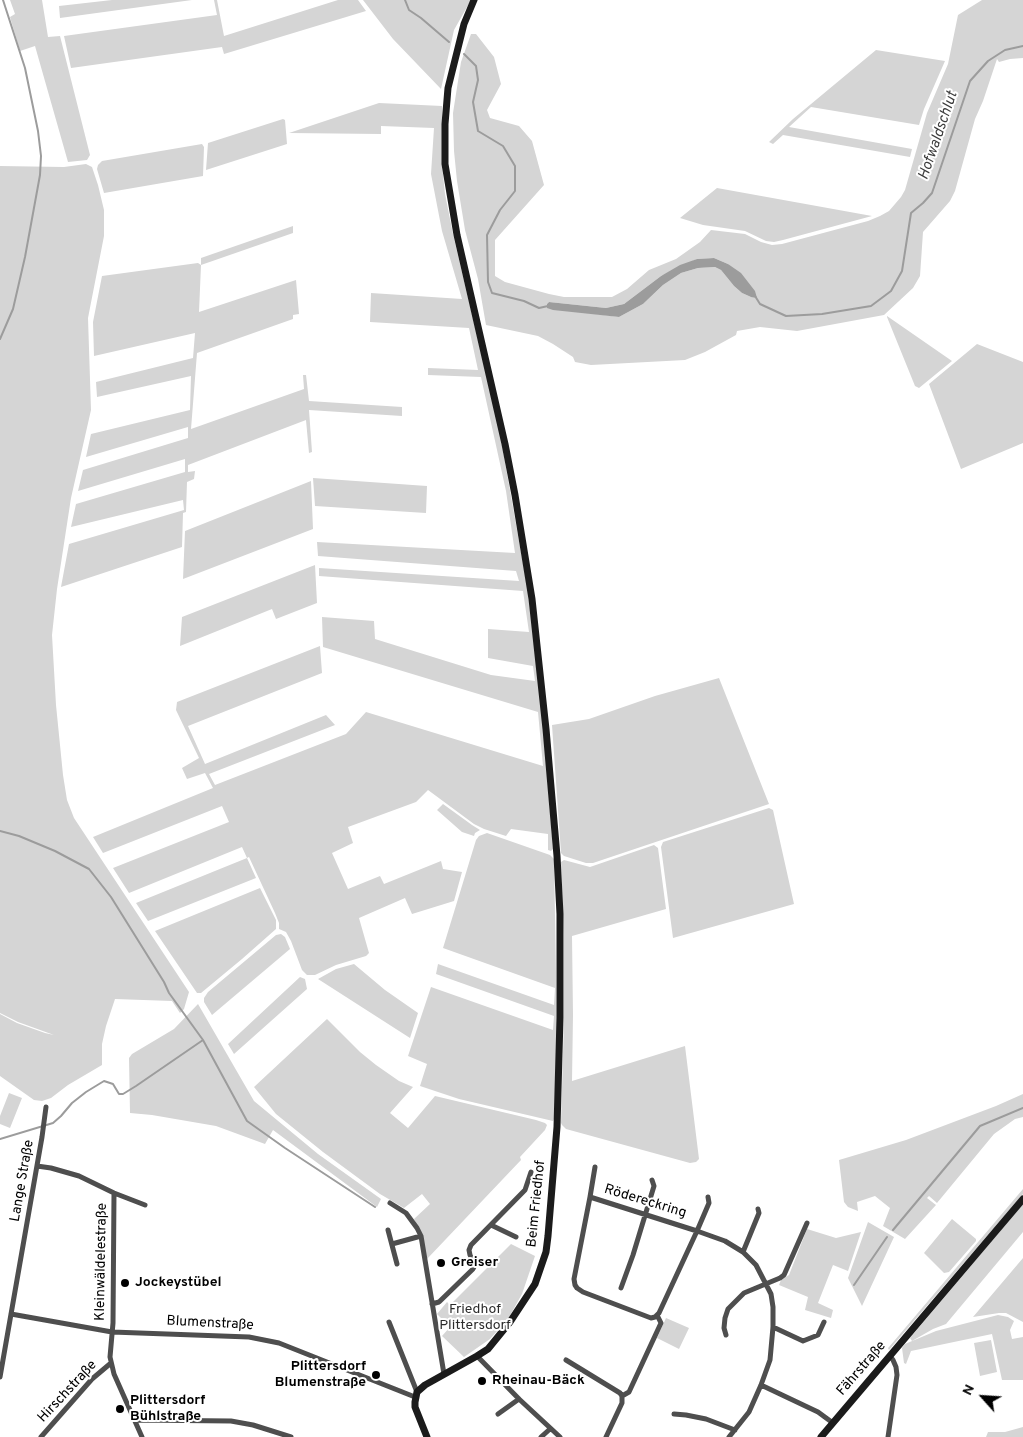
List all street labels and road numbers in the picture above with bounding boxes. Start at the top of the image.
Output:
street label: Lange Straße [8,1139,38,1223]
street label: Beim Friedhof [524,1160,550,1248]
street label: Rödereckring [602,1182,688,1222]
street label: Kleinwäldelestraße [93,1203,111,1321]
street label: Blumenstraße [166,1313,254,1335]
street label: Fährstraße [834,1338,890,1400]
street label: Hirschstraße [35,1357,101,1427]

